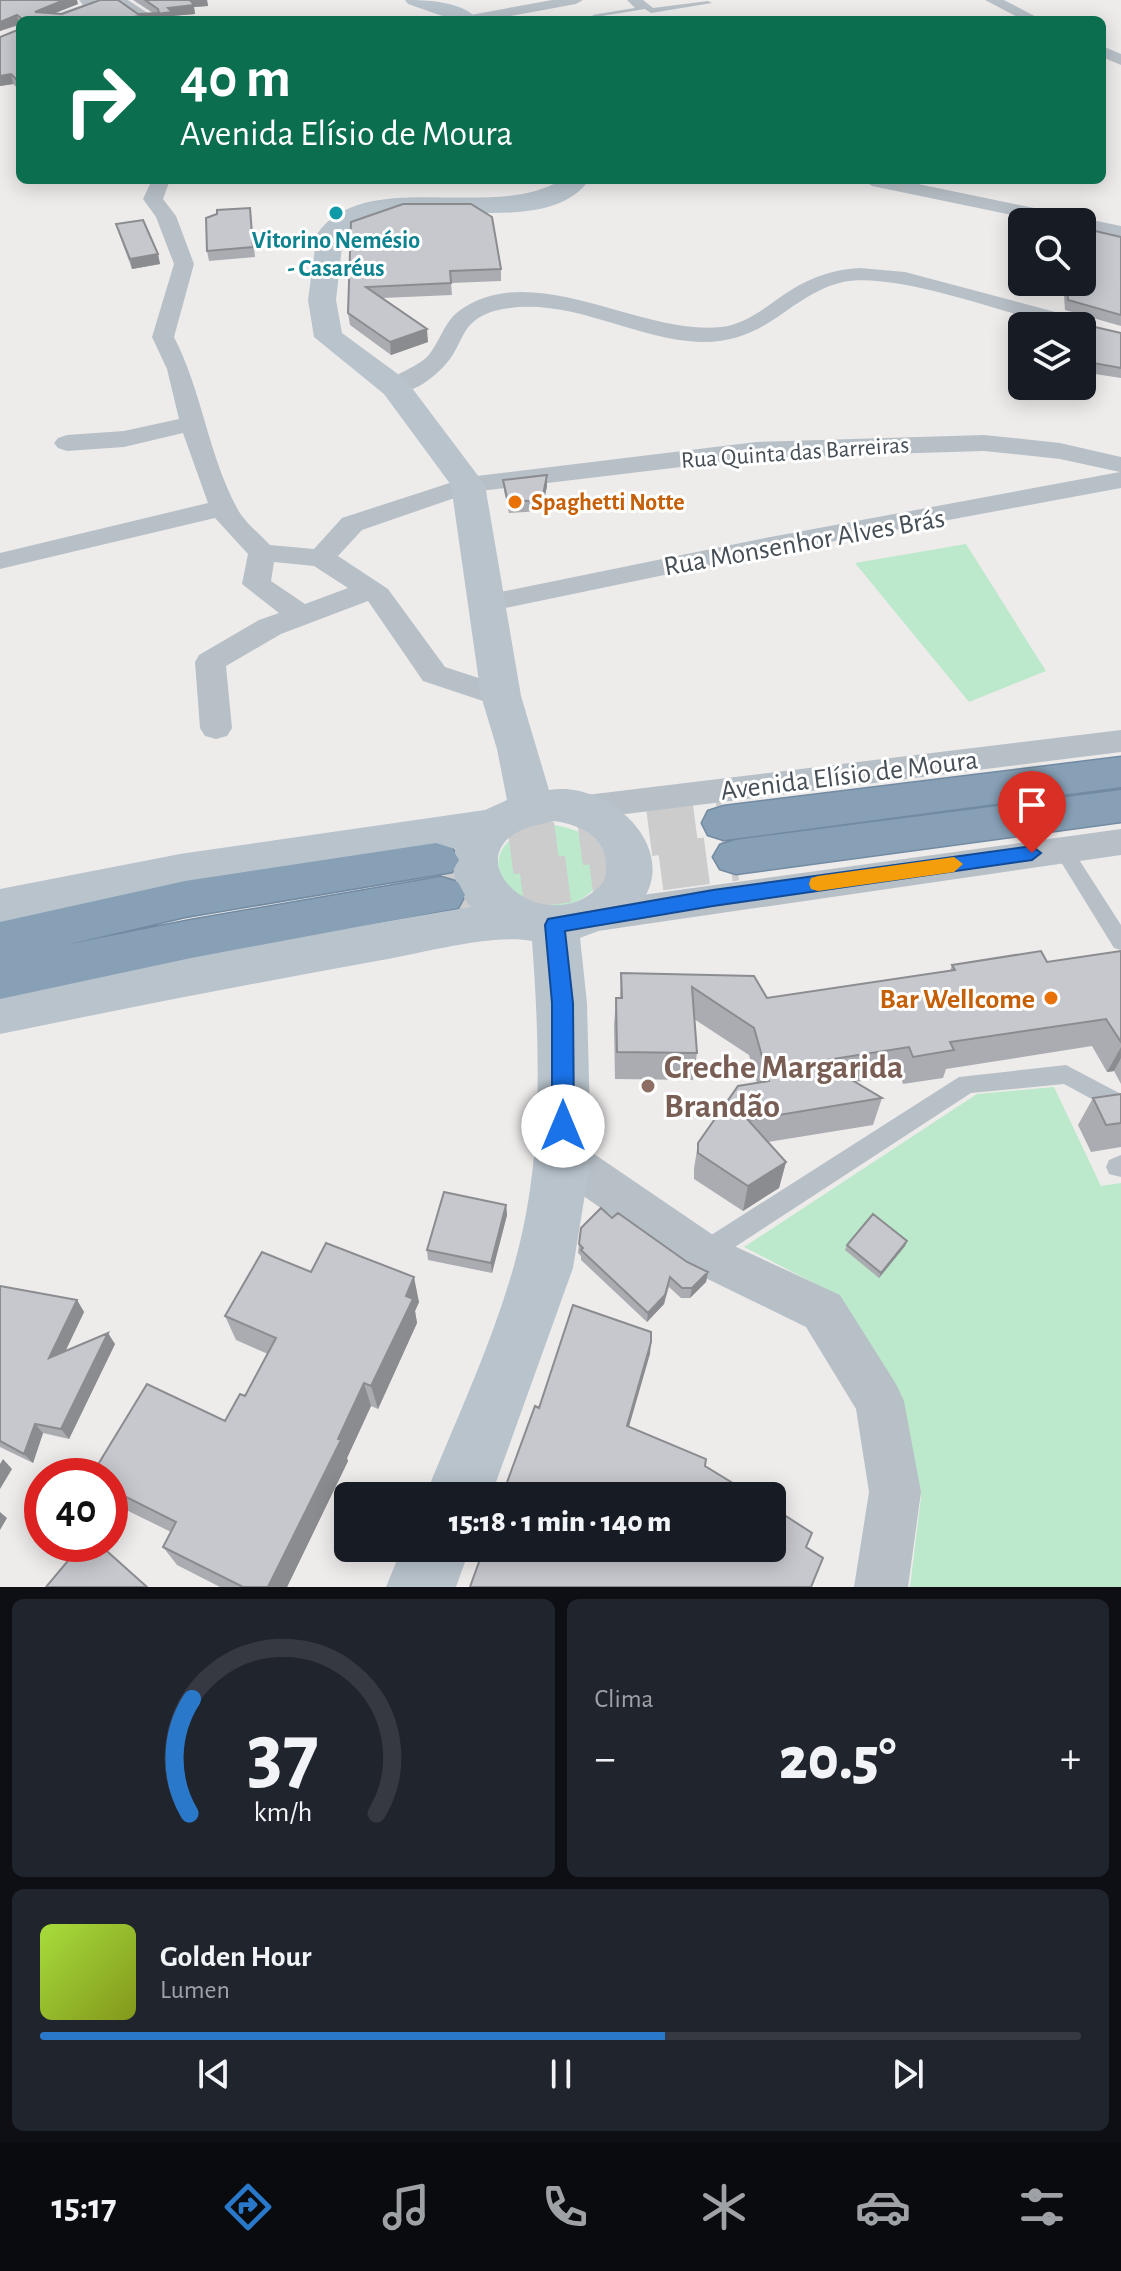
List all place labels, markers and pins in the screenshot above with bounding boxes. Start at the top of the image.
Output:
marker: Vitorino Nemésio - Casaréus [327,204,345,222]
place label: Vitorino Nemésio - Casaréus [252,229,420,281]
place label: Spaghetti Notte [531,491,685,515]
marker: Spaghetti Notte [506,493,524,511]
pin [998,771,1066,853]
place label: Bar Wellcome [879,986,1035,1014]
marker: Bar Wellcome [1042,989,1060,1007]
place label: Creche Margarida Brandão [664,1051,903,1124]
marker: Creche Margarida Brandão [639,1077,657,1095]

